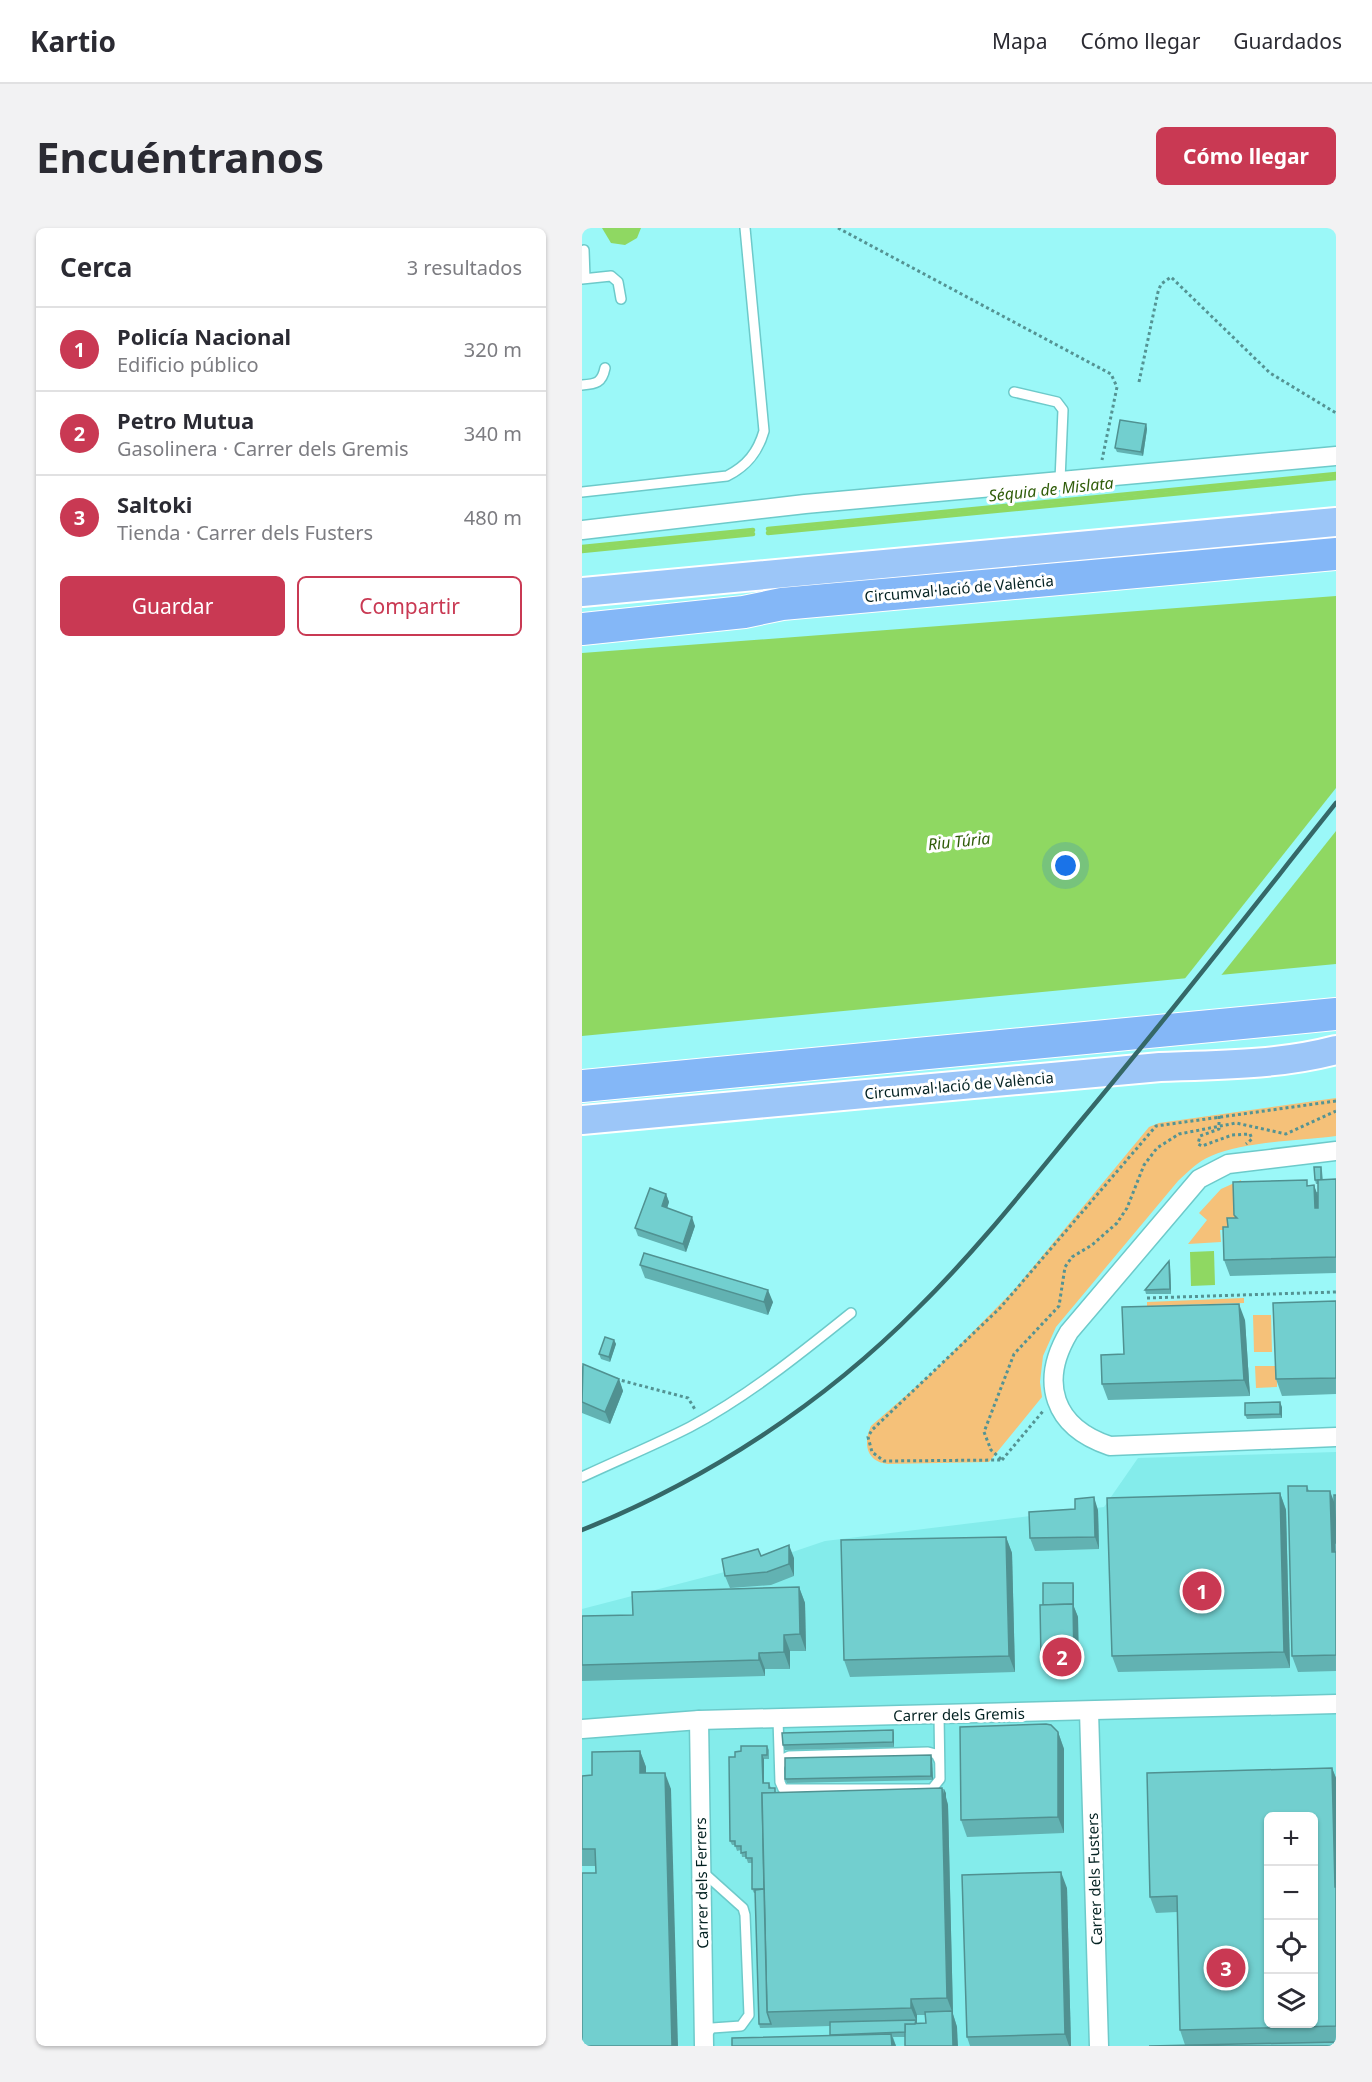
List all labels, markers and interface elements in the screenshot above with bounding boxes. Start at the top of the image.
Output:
text: Kartio [30,22,116,60]
text: Mapa [992,27,1047,55]
text: Cómo llegar [1080,27,1200,55]
text: Guardados [1233,27,1342,55]
button: Cómo llegar [1156,127,1336,185]
text: Encuéntranos [36,128,324,185]
text: Cerca [60,249,132,285]
text: 3 resultados [407,254,522,281]
text: Policía Nacional [117,321,291,351]
text: 1 [74,336,85,363]
text: 320 m [464,336,522,363]
text: Edificio público [117,351,259,378]
text: Petro Mutua [117,405,254,435]
text: 2 [74,420,85,447]
text: 340 m [464,420,522,447]
text: Gasolinera · Carrer dels Gremis [117,435,409,462]
water label: Séquia de Mislata [987,472,1115,506]
text: Saltoki [117,489,192,519]
text: 3 [74,504,85,531]
text: 480 m [464,504,522,531]
text: Tienda · Carrer dels Fusters [117,519,373,546]
street label: Circumval·lació de València [864,570,1054,606]
button: Guardar [60,576,285,636]
button: Compartir [297,576,522,636]
water label: Riu Túria [927,827,991,855]
your location [1051,851,1080,880]
street label: Circumval·lació de València [864,1067,1054,1103]
pin: 1 [1182,1568,1222,1614]
pin: 2 [1042,1634,1082,1680]
street label: Carrer dels Gremis [893,1703,1025,1725]
street label: Carrer dels Fusters [1082,1812,1106,1946]
map controls [1264,1812,1318,2028]
button: + [1264,1812,1318,1866]
street label: Carrer dels Ferrers [690,1817,712,1949]
button: − [1264,1866,1318,1920]
button: locate [1264,1920,1318,1974]
pin: 3 [1206,1946,1246,1990]
button: layers [1264,1974,1318,2028]

